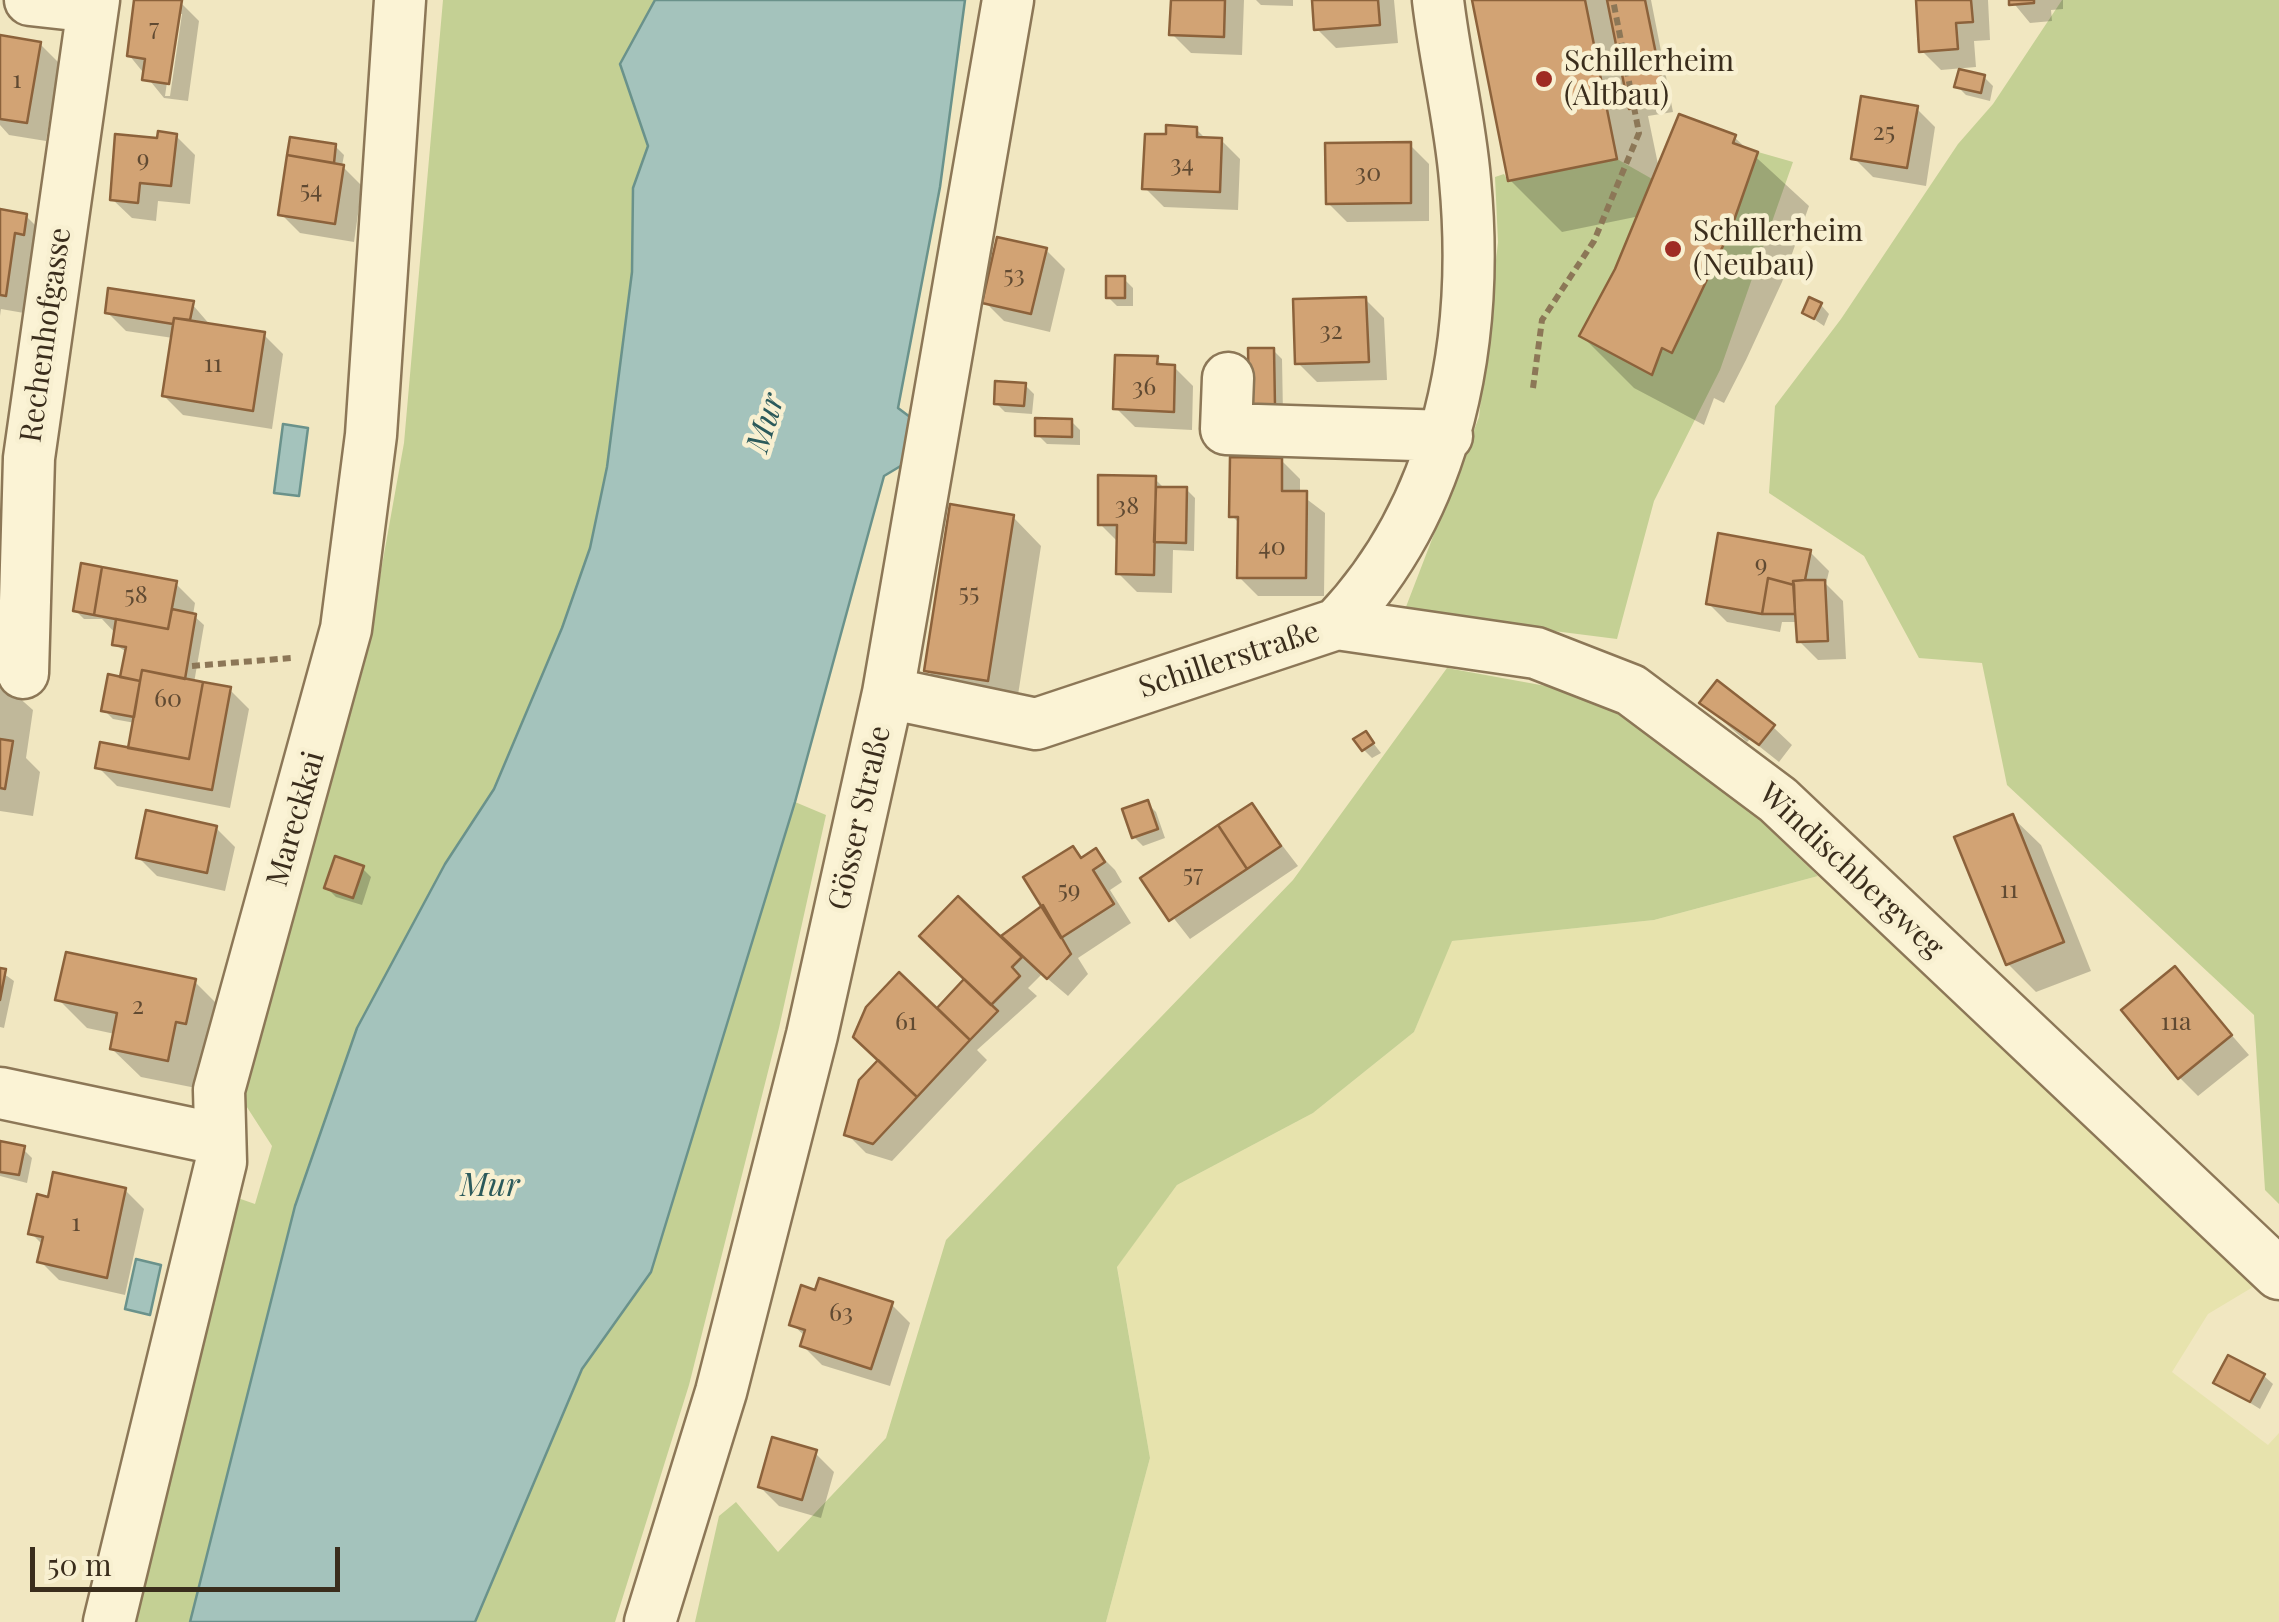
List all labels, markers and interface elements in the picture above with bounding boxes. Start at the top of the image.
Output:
house number: 7 [149,13,159,43]
place label: Schillerheim (Altbau) [1564,44,1734,114]
house number: 1 [12,65,22,95]
marker: Schillerheim (Altbau) [1533,68,1555,90]
house number: 25 [1873,117,1895,147]
house number: 9 [137,144,149,174]
house number: 34 [1170,149,1194,179]
house number: 30 [1355,158,1381,188]
house number: 54 [300,175,322,205]
place label: Schillerheim (Neubau) [1693,214,1863,284]
street label: Rechenhofgasse [13,225,79,445]
marker: Schillerheim (Neubau) [1662,238,1684,260]
house number: 53 [1003,260,1025,290]
house number: 32 [1319,316,1343,346]
house number: 11 [204,349,222,379]
house number: 36 [1132,372,1156,402]
water label: Mur [739,389,793,457]
house number: 38 [1115,491,1139,521]
house number: 40 [1258,532,1286,562]
house number: 9 [1755,549,1767,579]
house number: 55 [959,578,979,608]
house number: 58 [124,580,148,610]
street label: Schillerstraße [1134,614,1324,706]
house number: 60 [154,684,182,714]
street label: Gösser Straße [821,722,899,914]
street label: Mareckkai [260,747,332,891]
street label: Windischbergweg [1751,776,1951,966]
house number: 57 [1183,859,1203,889]
house number: 59 [1057,875,1081,905]
house number: 11 [2000,875,2018,905]
house number: 2 [132,991,144,1021]
house number: 61 [895,1007,917,1037]
house number: 11a [2161,1007,2191,1037]
water label: Mur [460,1167,520,1205]
house number: 1 [71,1208,81,1238]
house number: 63 [829,1298,853,1328]
scale bar [35,1527,345,1589]
text: 50 m [47,1544,112,1584]

